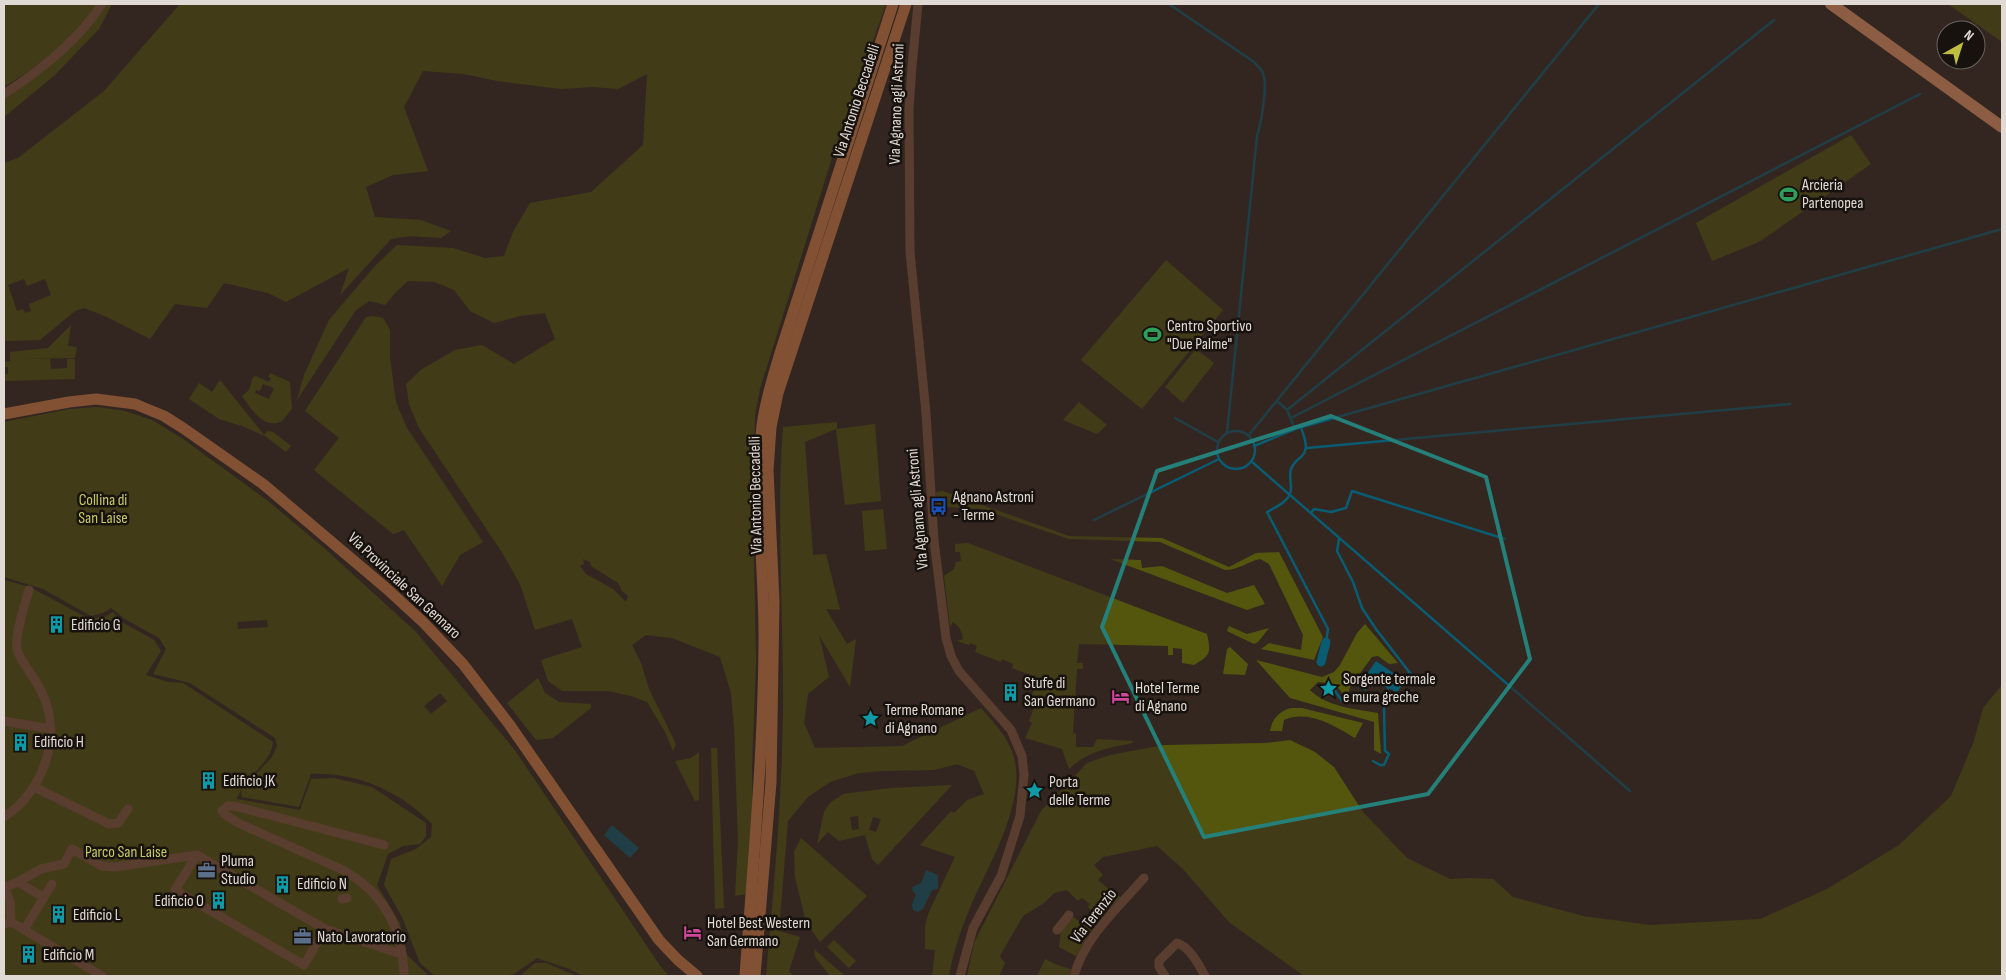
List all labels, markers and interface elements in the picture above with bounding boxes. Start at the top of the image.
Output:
north arrow [1936,20,1986,70]
text: N [1961,26,1977,44]
street label: Via Antonio Beccadelli [830,42,884,160]
street label: Via Agnano agli Astroni [885,43,909,165]
place label: Arcieria Partenopea [1801,176,1863,213]
sports icon: Arcieria Partenopea [1778,184,1798,204]
place label: Centro Sportivo "Due Palme" [1167,317,1252,354]
sports icon: Centro Sportivo "Due Palme" [1143,325,1163,345]
street label: Via Antonio Beccadelli [745,436,767,554]
street label: Via Agnano agli Astroni [903,448,933,570]
place label: Agnano Astroni - Terme [952,488,1034,525]
park label: Collina di San Laise [78,491,128,528]
bus stop icon: Agnano Astroni - Terme [929,496,949,516]
street label: Via Provinciale San Gennaro [344,529,464,643]
building icon: Edificio G [47,615,67,635]
place label: Edificio G [71,616,121,635]
place label: Sorgente termale e mura greche [1343,670,1436,707]
place label: Stufe di San Germano [1024,674,1095,711]
place icon: Sorgente termale e mura greche [1319,678,1339,698]
place label: Hotel Terme di Agnano [1135,679,1200,716]
building icon: Stufe di San Germano [1000,682,1020,702]
hotel icon: Hotel Terme di Agnano [1111,687,1131,707]
place label: Terme Romane di Agnano [885,701,964,738]
place icon: Terme Romane di Agnano [861,709,881,729]
building icon: Edificio H [10,732,30,752]
place label: Edificio H [34,733,84,752]
building icon: Edificio JK [199,771,219,791]
place label: Edificio JK [223,772,276,791]
place label: Porta delle Terme [1049,773,1110,810]
place icon: Porta delle Terme [1025,781,1045,801]
park label: Parco San Laise [85,843,167,862]
place label: Pluma Studio [221,852,256,889]
office icon: Pluma Studio [197,860,217,880]
building icon: Edificio N [273,874,293,894]
place label: Edificio N [297,875,347,894]
street label: Via Terenzio [1067,885,1121,947]
building icon: Edificio O [208,891,228,911]
place label: Edificio O [154,892,204,911]
building icon: Edificio L [49,905,69,925]
place label: Edificio L [73,906,121,925]
place label: Hotel Best Western San Germano [707,914,810,951]
hotel icon: Hotel Best Western San Germano [683,922,703,942]
office icon: Nato Lavoratorio [293,927,313,947]
place label: Nato Lavoratorio [317,928,406,947]
building icon: Edificio M [19,945,39,965]
place label: Edificio M [43,946,94,965]

